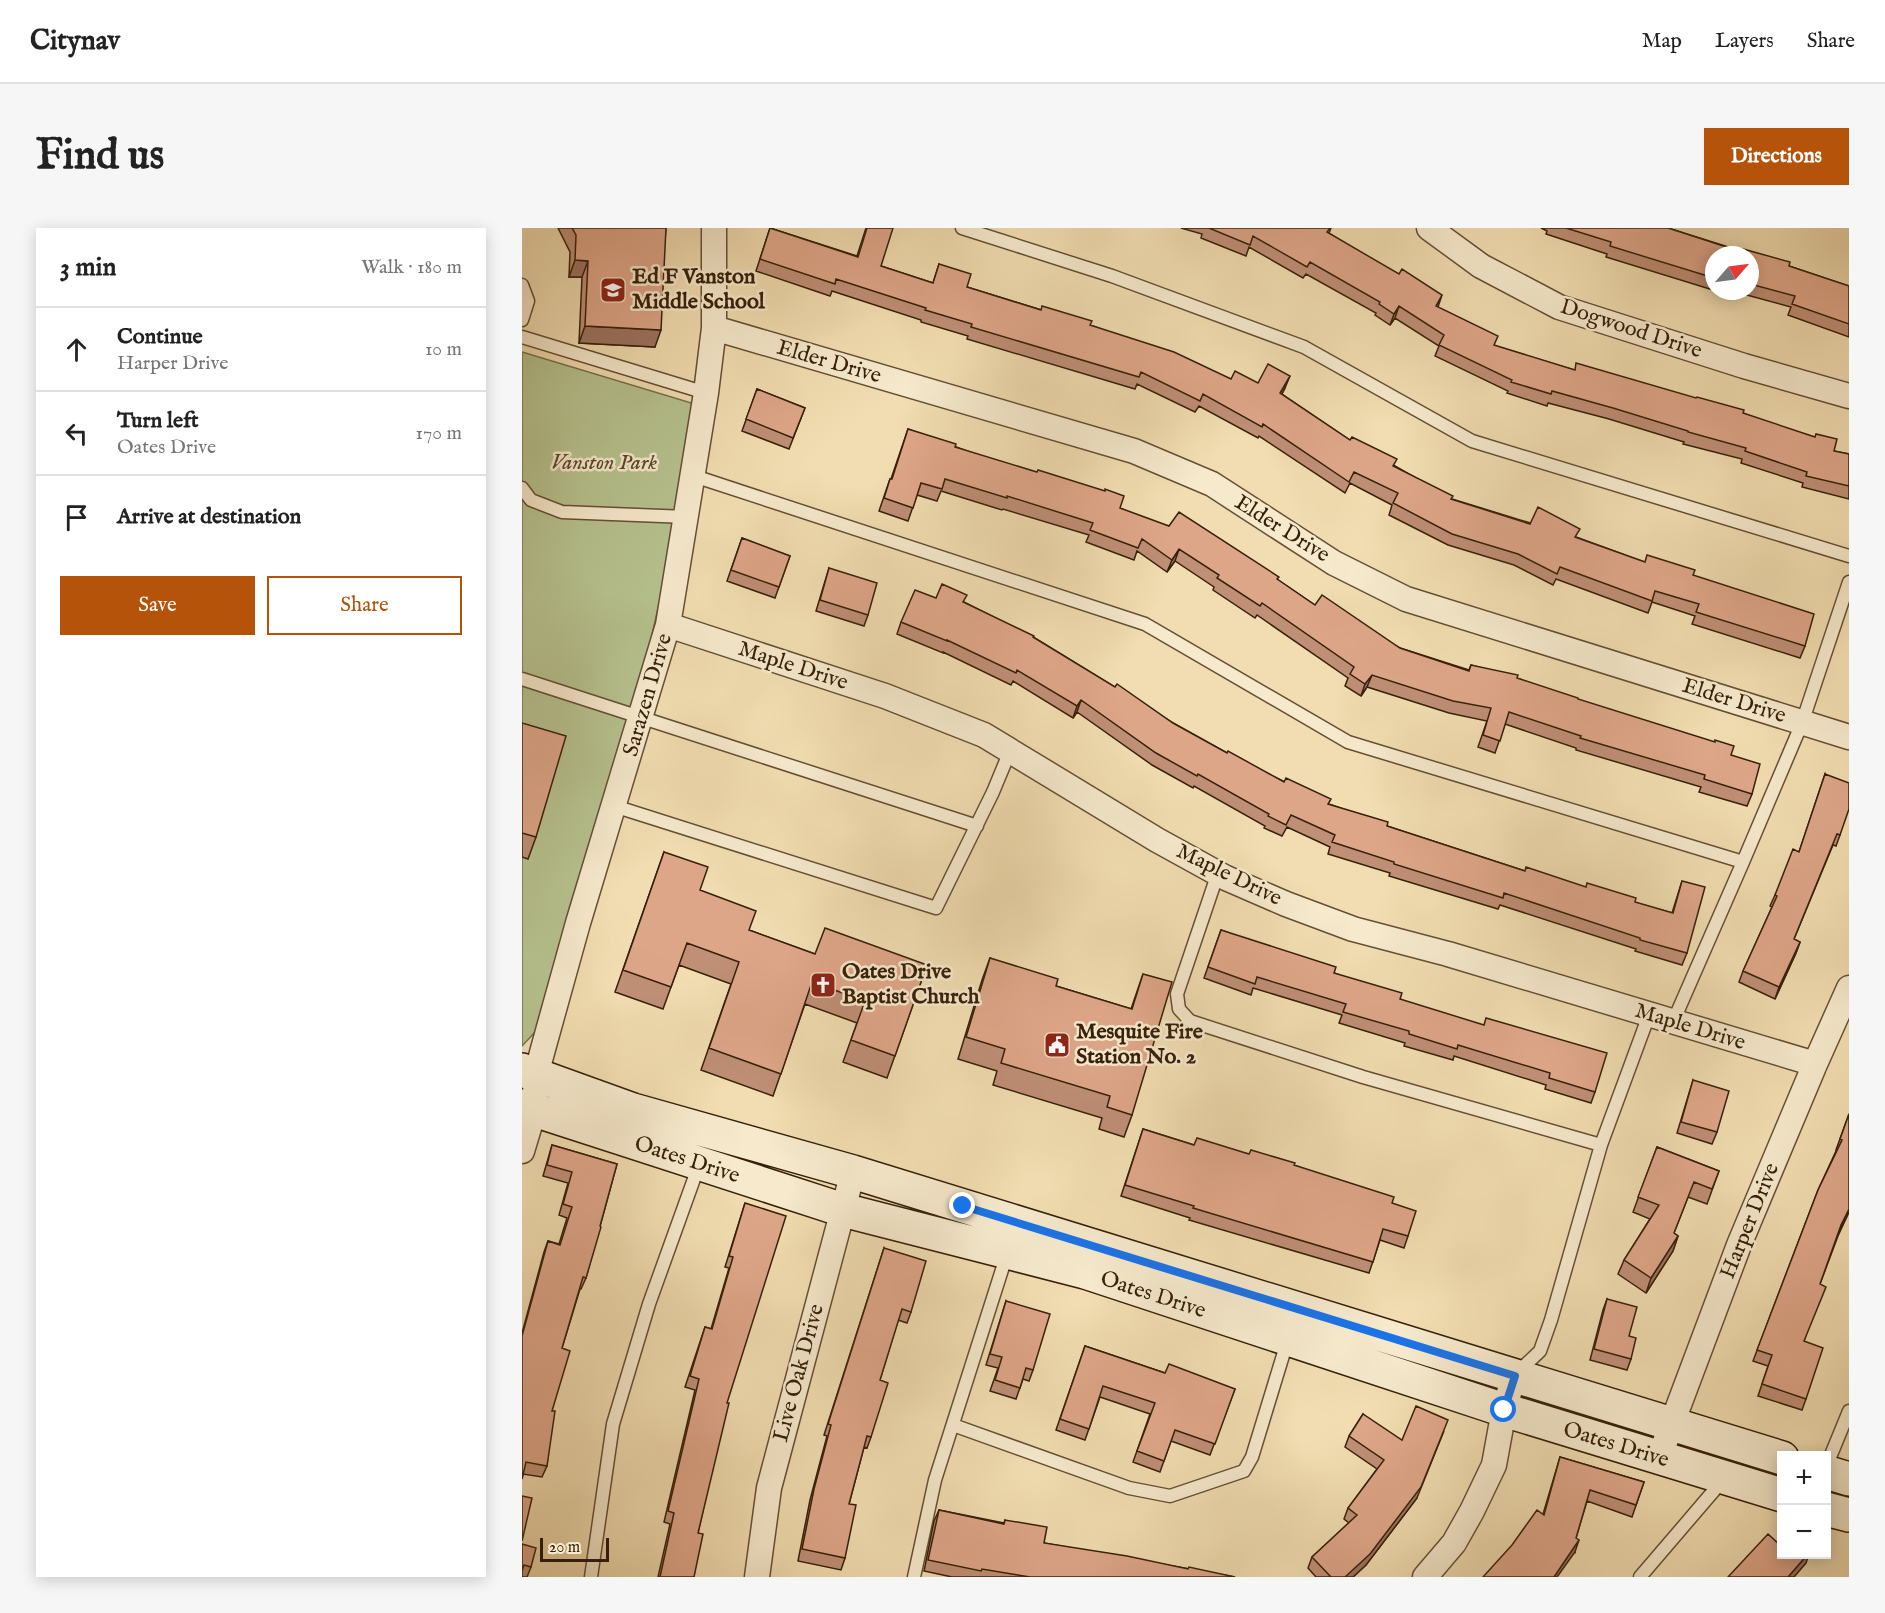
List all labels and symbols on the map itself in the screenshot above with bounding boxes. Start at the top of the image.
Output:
north arrow [1705,246,1759,300]
place label: Ed F Vanston Middle School [632,263,766,316]
school or university icon: Ed F Vanston Middle School [598,275,628,305]
street label: Dogwood Drive [1557,293,1705,365]
street label: Elder Drive [774,334,884,390]
park label: Vanston Park [551,449,657,477]
street label: Elder Drive [1229,489,1335,569]
street label: Sarazen Drive [617,630,679,760]
street label: Maple Drive [734,635,852,697]
street label: Elder Drive [1679,672,1789,730]
street label: Maple Drive [1172,837,1286,913]
place label: Oates Drive Baptist Church [842,958,980,1011]
church icon: Oates Drive Baptist Church [808,970,838,1000]
street label: Maple Drive [1631,997,1749,1057]
place label: Mesquite Fire Station No. 2 [1076,1018,1203,1071]
public building icon: Mesquite Fire Station No. 2 [1042,1030,1072,1060]
street label: Oates Drive [631,1130,743,1190]
street label: Harper Drive [1714,1159,1786,1283]
route end [949,1192,975,1218]
street label: Oates Drive [1097,1265,1209,1325]
street label: Live Oak Drive [767,1301,831,1445]
route start [1490,1396,1516,1422]
street label: Oates Drive [1560,1416,1672,1474]
scale bar [540,1535,609,1562]

